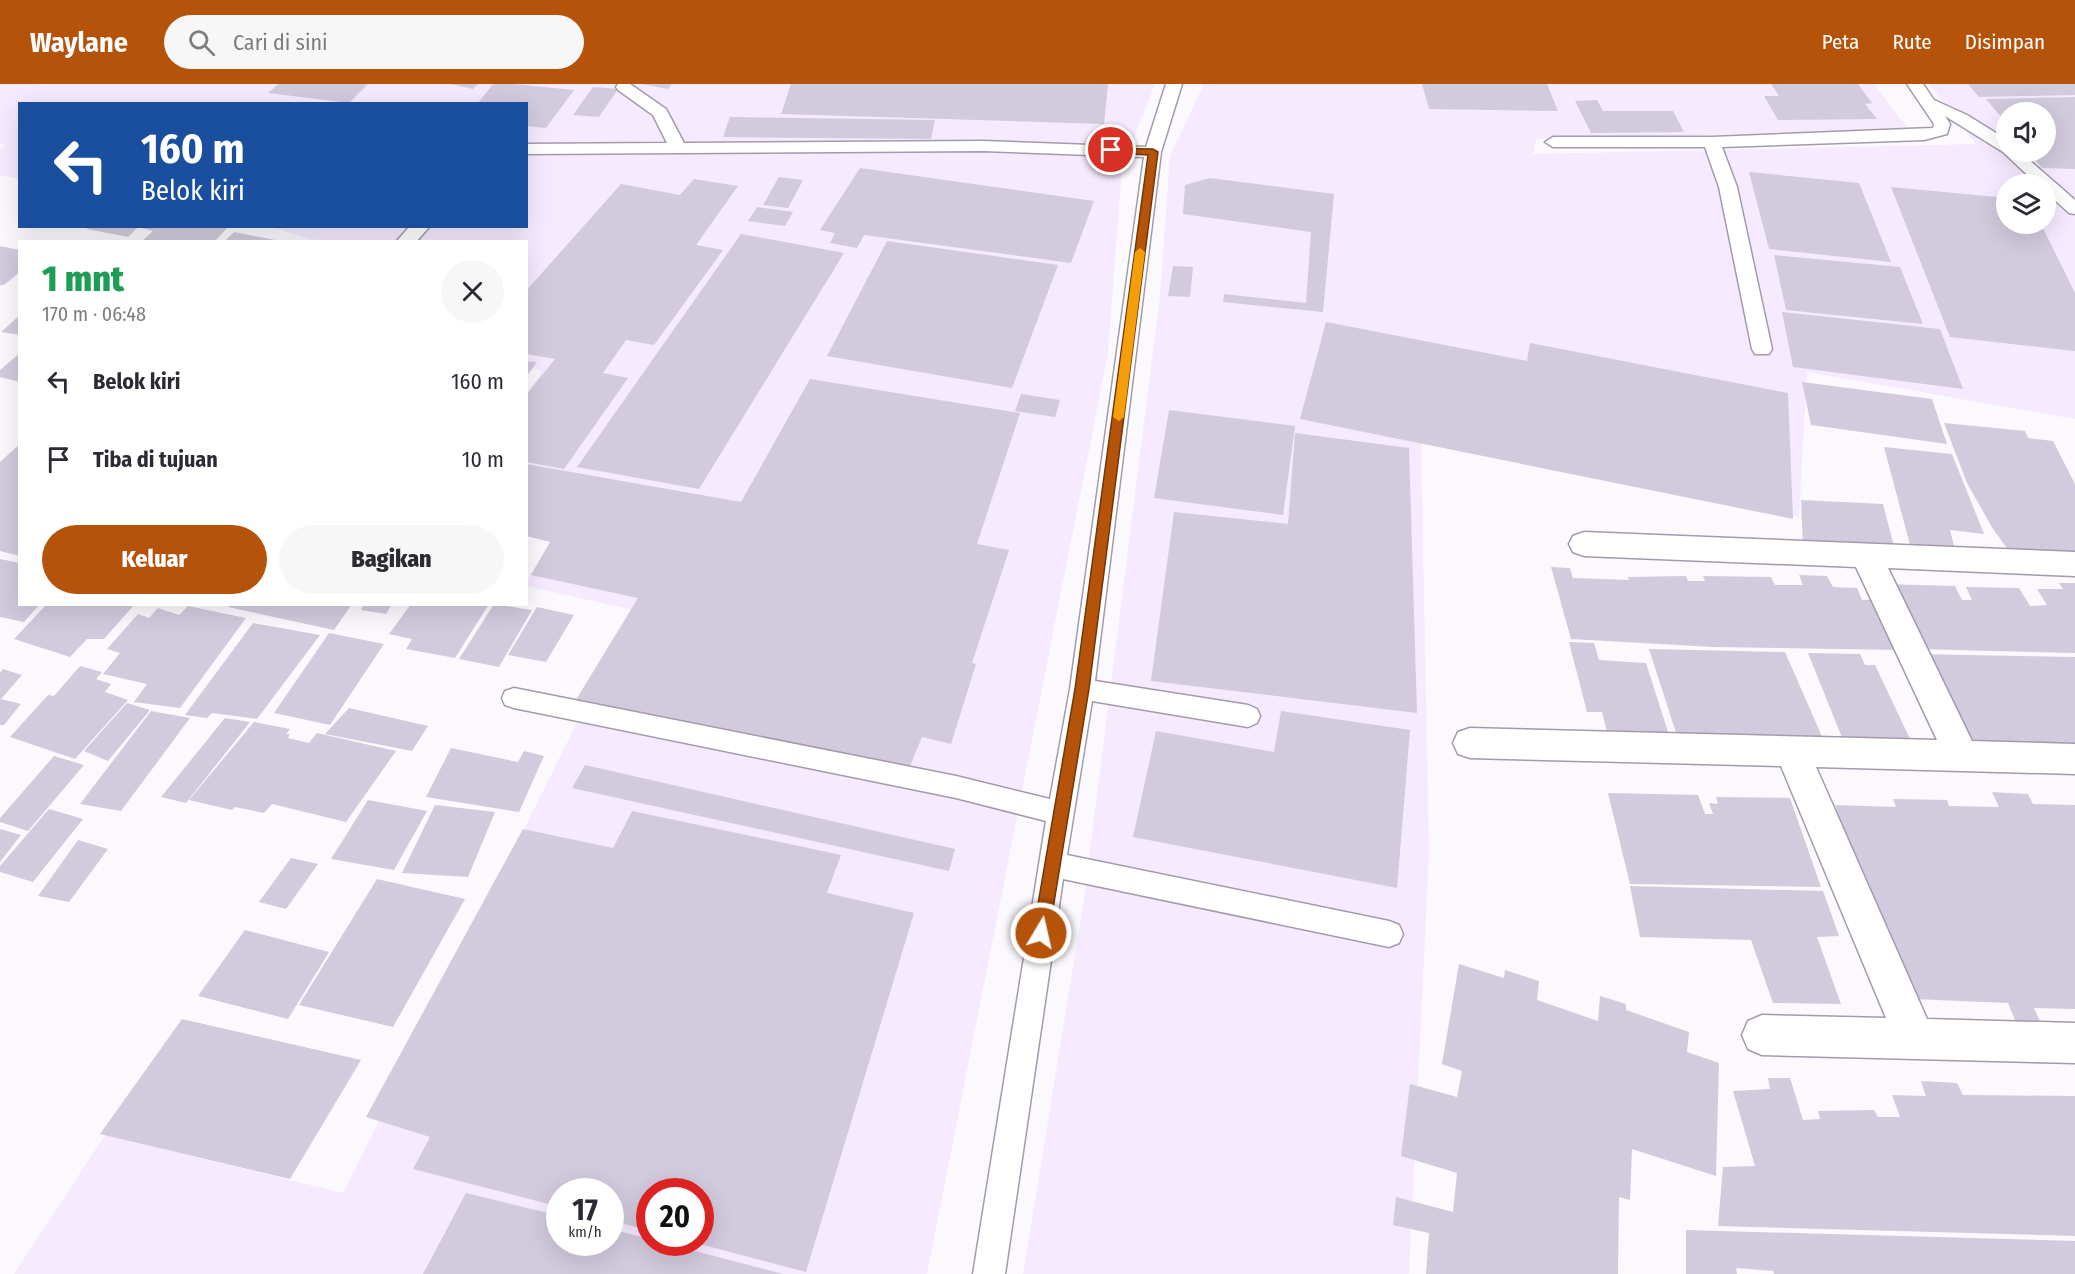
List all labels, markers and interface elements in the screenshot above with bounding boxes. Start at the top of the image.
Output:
search box [164,15,584,69]
text: Waylane [30,26,128,59]
icon: search [185,26,218,59]
text: Cari di sini [233,29,328,56]
text: Peta [1822,29,1859,55]
text: Rute [1892,29,1932,55]
text: Disimpan [1965,29,2045,55]
map controls [1996,102,2056,234]
button: sound [1996,102,2056,162]
text: 160 m [141,124,244,174]
pin [1085,124,1136,175]
icon: left [42,126,120,204]
icon: arrive [1094,133,1127,166]
button: layers [1996,174,2056,234]
text: Belok kiri [141,175,245,207]
text: 1 mnt [42,257,124,301]
button: close [441,260,504,323]
text: 170 m · 06:48 [42,302,146,326]
icon: left [42,365,75,398]
text: Belok kiri [93,368,181,395]
text: 160 m [451,368,504,395]
icon: arrive [42,443,75,476]
text: Tiba di tujuan [93,446,218,473]
text: 10 m [462,446,504,473]
button: Keluar [42,525,267,594]
button: Bagikan [279,525,504,594]
position arrow [1009,901,1073,965]
speed limit sign: 20 [636,1178,714,1256]
text: 17 [572,1192,598,1228]
text: km/h [568,1223,602,1241]

